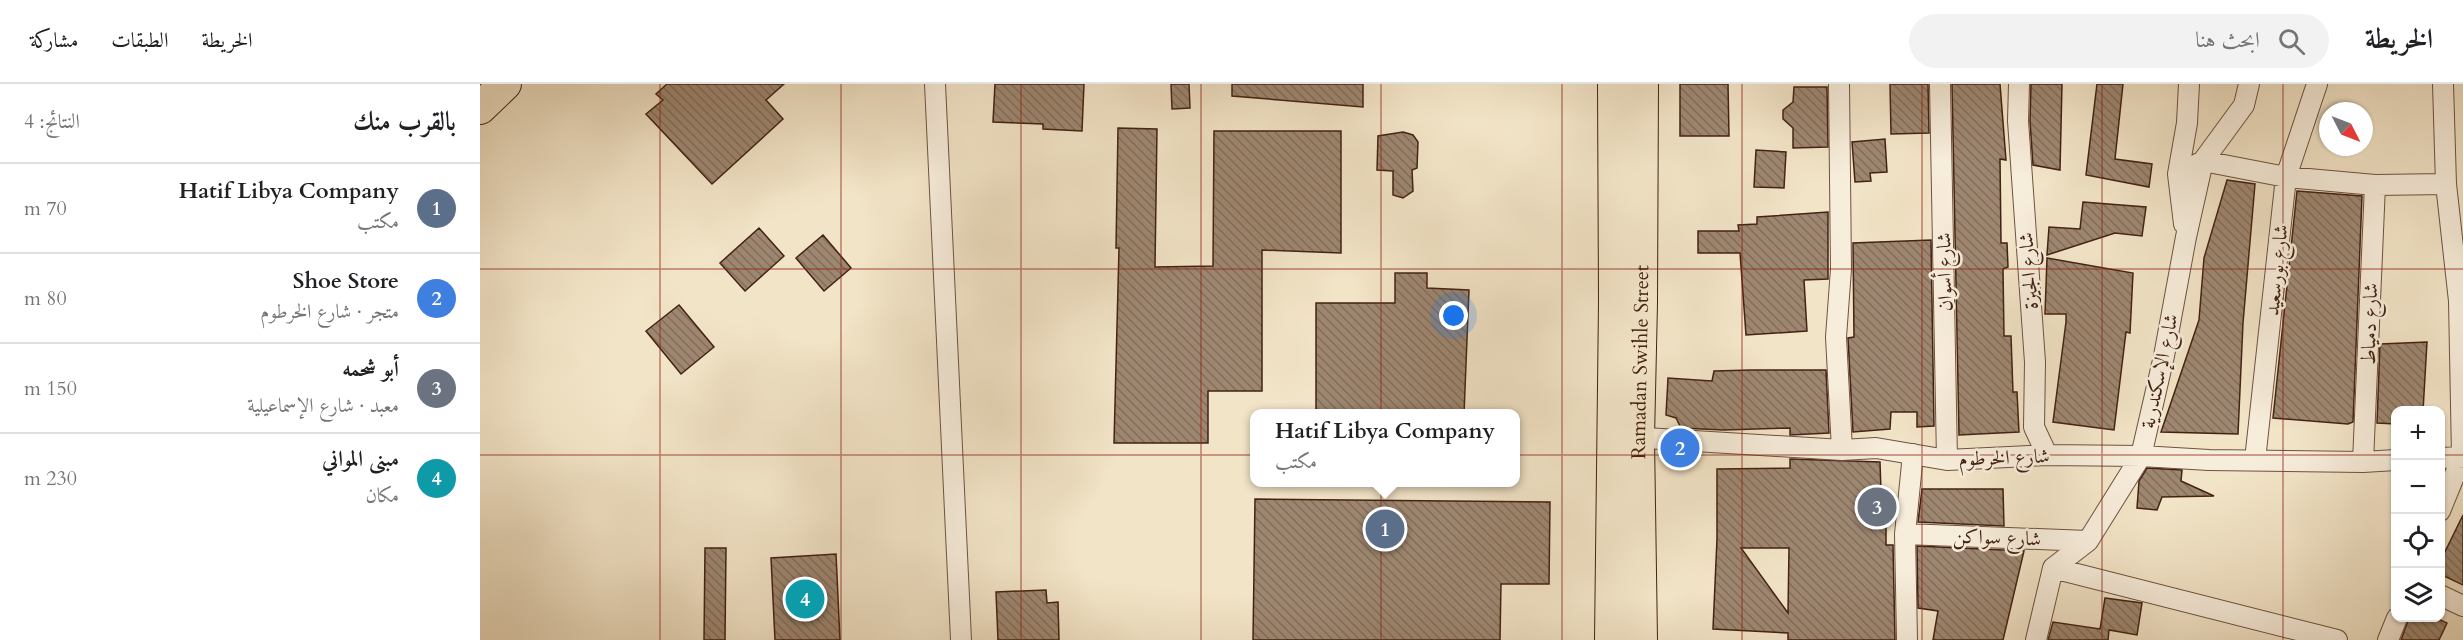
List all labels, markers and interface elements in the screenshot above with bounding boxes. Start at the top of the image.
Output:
search box [1909,14,2329,68]
text: الخريطة [2365,20,2433,58]
text: ابحث هنا [2195,25,2260,55]
icon: search [2275,25,2308,58]
text: مشاركة [30,26,78,55]
text: الطبقات [111,26,168,55]
text: الخريطة [201,26,253,55]
north arrow [2319,102,2373,156]
text: بالقرب منك [353,104,456,139]
text: النتائج: 4 [24,108,80,135]
text: Hatif Libya Company [179,176,399,206]
text: 70 m [24,195,67,222]
text: 1 [431,195,442,222]
text: مكتب [357,208,399,235]
street label: شارع بورسعيد [2258,223,2299,318]
street label: شارع الجيزة [2012,231,2049,310]
street label: شارع أسوان [1929,232,1963,312]
street label: Ramadan Swihle Street [1625,264,1655,460]
text: Shoe Store [293,266,399,296]
street label: شارع دمياط [2355,282,2388,366]
text: 80 m [24,285,67,312]
text: 2 [431,285,442,312]
text: متجر · شارع الخرطوم [260,298,399,325]
your location [1439,301,1468,330]
street label: شارع الإسكندرية [2134,311,2189,432]
text: أبو شحمه [342,354,399,384]
text: 150 m [24,375,77,402]
text: 3 [431,375,442,402]
text: معبد · شارع الإسماعيلية [247,392,399,419]
map controls [2391,406,2445,622]
button: + [2391,406,2445,460]
popup [1250,409,1520,487]
text: Hatif Libya Company [1275,416,1495,446]
pin: 2 [1660,426,1700,470]
street label: شارع الخرطوم [1958,442,2050,477]
text: مبنى المواني [322,444,399,474]
text: مكتب [1275,448,1317,475]
button: − [2391,460,2445,514]
text: 230 m [24,465,77,492]
text: 4 [431,465,442,492]
text: مكان [365,482,399,509]
pin: 3 [1858,484,1896,530]
pin: 1 [1366,506,1404,552]
button: locate [2391,514,2445,568]
street label: شارع سواكن [1952,522,2042,557]
button: layers [2391,568,2445,622]
pin: 4 [786,576,824,622]

